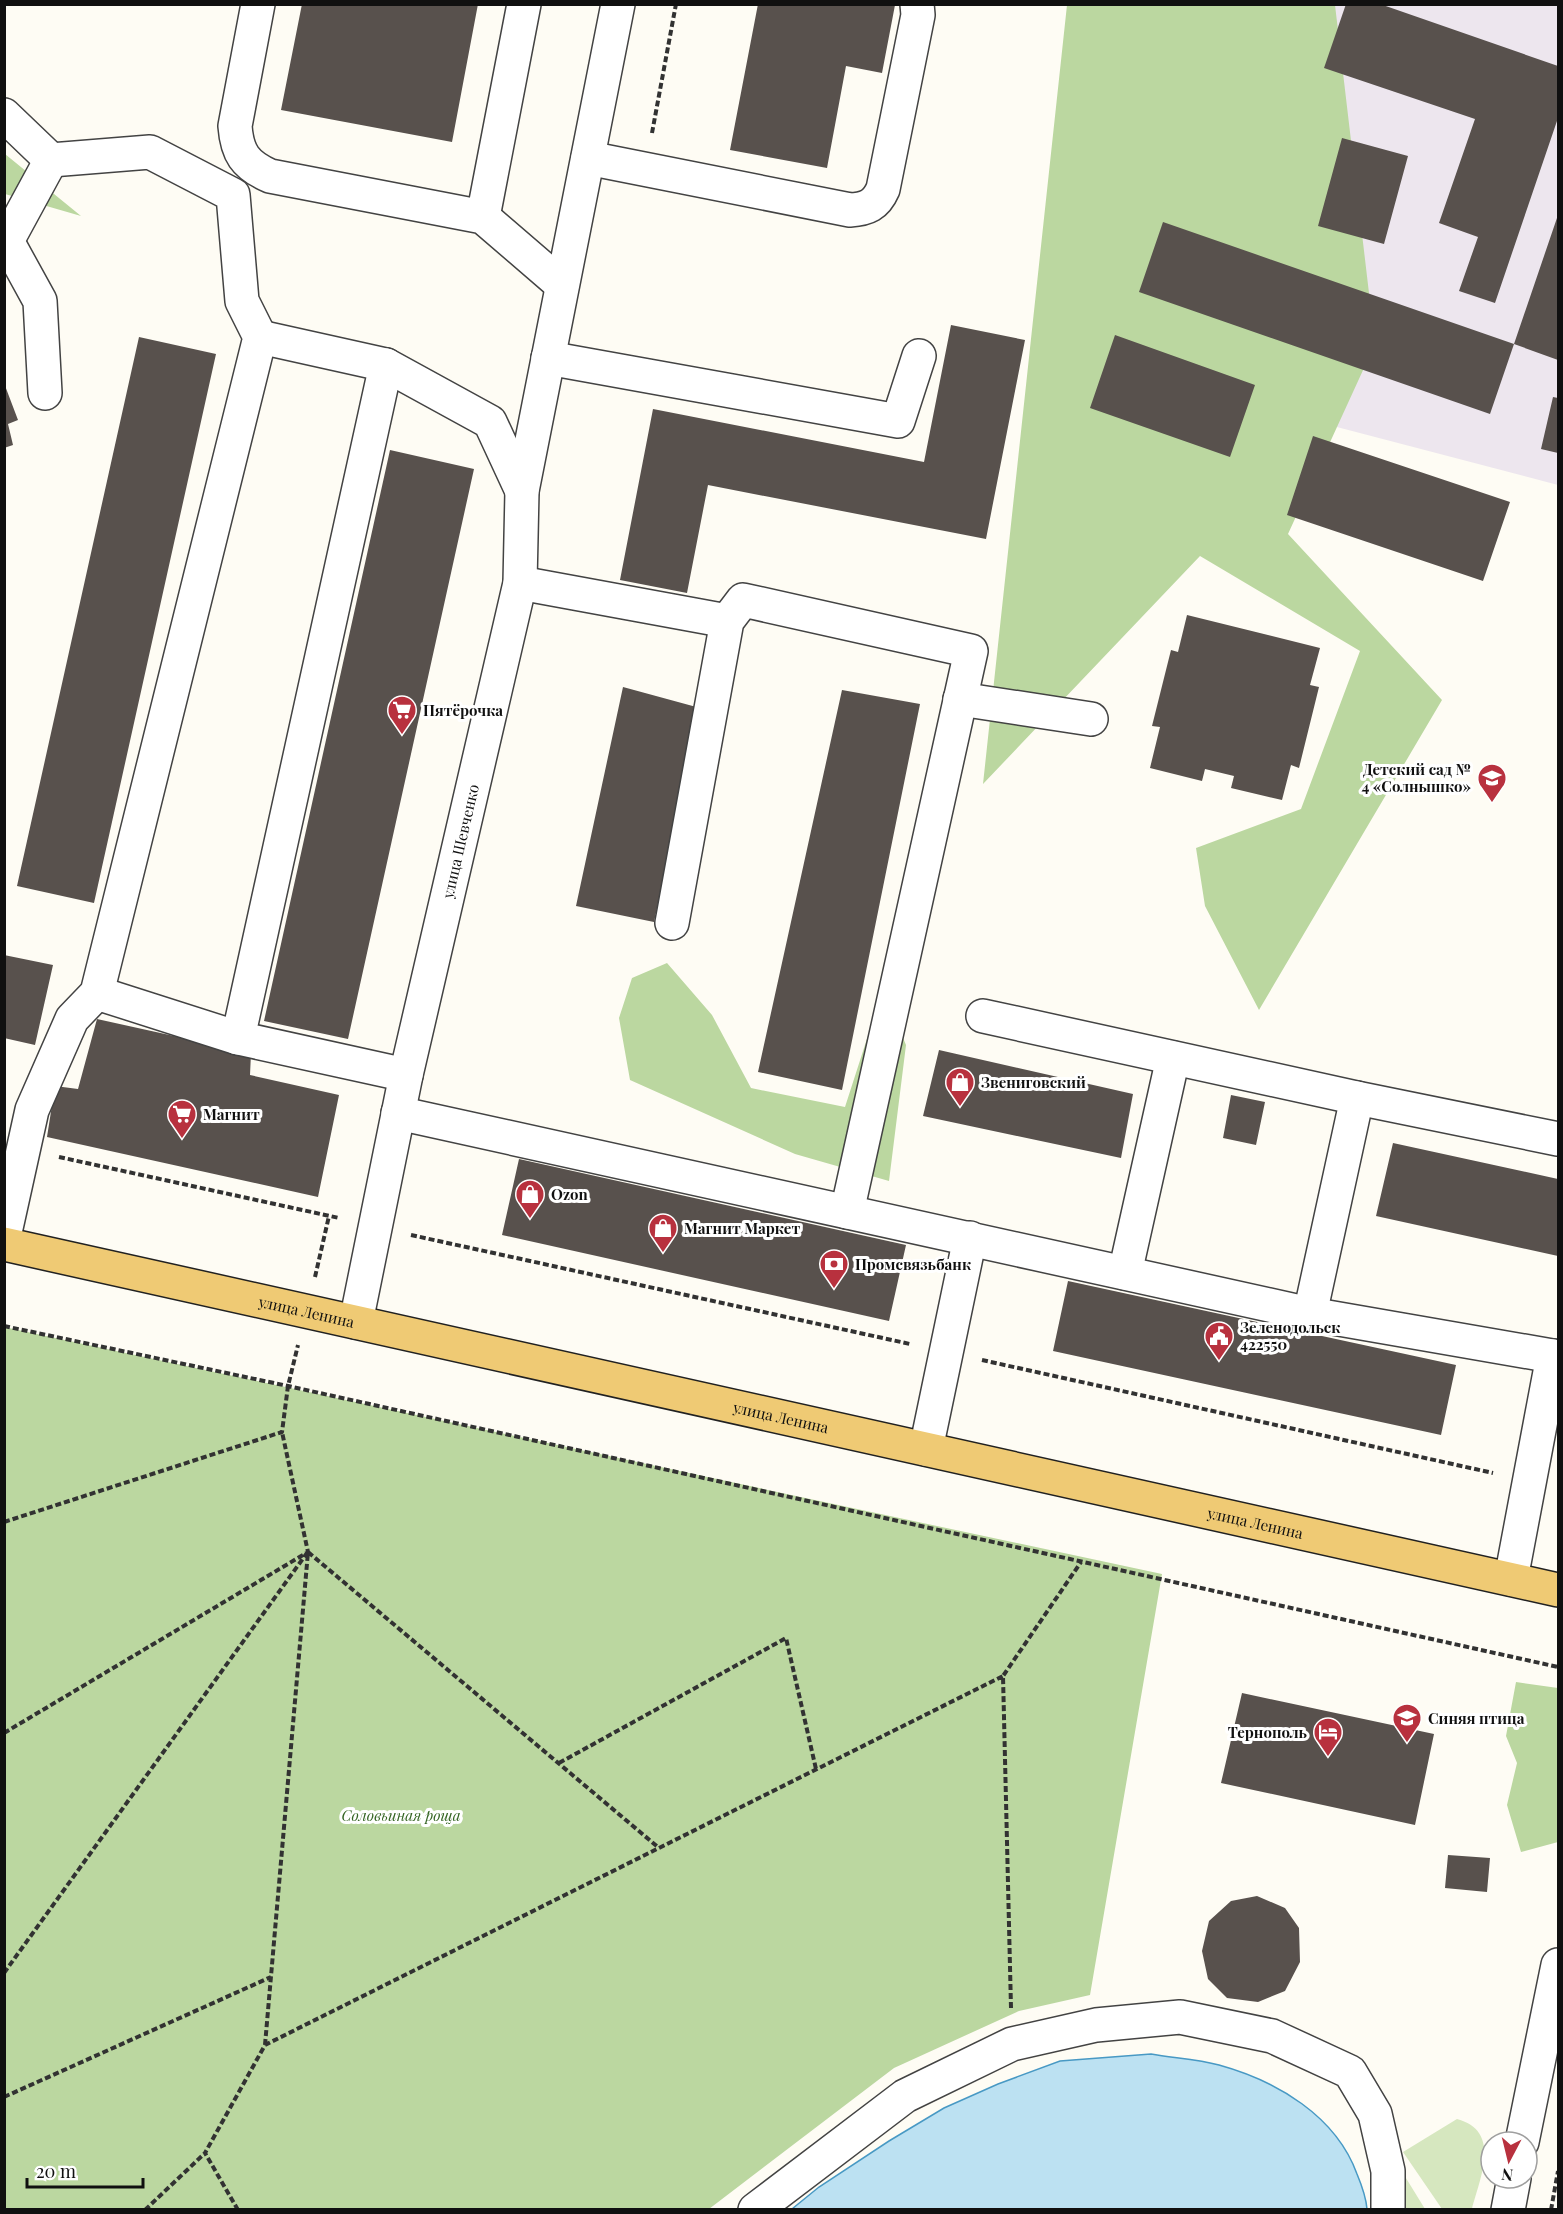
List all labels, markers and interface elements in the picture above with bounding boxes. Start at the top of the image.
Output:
supermarket icon: Пятёрочка [386,694,418,736]
place label: Пятёрочка [423,700,503,720]
place label: Детский сад № 4 «Солнышко» [1362,759,1471,796]
school or university icon: Детский сад № 4 «Солнышко» [1476,762,1508,804]
street label: улица Шевченко [437,782,483,901]
shop icon: Звениговский [944,1066,976,1108]
place label: Звениговский [981,1072,1086,1092]
supermarket icon: Магнит [166,1098,198,1140]
place label: Магнит [203,1104,260,1124]
shop icon: Ozon [514,1178,546,1220]
place label: Ozon [551,1184,588,1204]
shop icon: Магнит Маркет [647,1212,679,1254]
place label: Магнит Маркет [684,1218,800,1238]
bank icon: Промсвязьбанк [818,1248,850,1290]
place label: Промсвязьбанк [855,1254,972,1274]
street label: улица Ленина [256,1291,357,1332]
place label: Зеленодольск 422550 [1240,1317,1341,1354]
public building icon: Зеленодольск 422550 [1203,1320,1235,1362]
street label: улица Ленина [730,1396,831,1437]
street label: улица Ленина [1205,1502,1305,1543]
school or university icon: Синяя птица [1391,1702,1423,1744]
place label: Синяя птица [1428,1708,1525,1728]
hotel icon: Тернополь [1312,1716,1344,1758]
place label: Тернополь [1228,1722,1308,1742]
park label: Соловьиная роща [341,1805,461,1825]
north arrow [1479,2130,1539,2190]
scale bar [27,2151,142,2189]
text: 20 m [36,2159,76,2183]
text: N [1500,2164,1514,2187]

